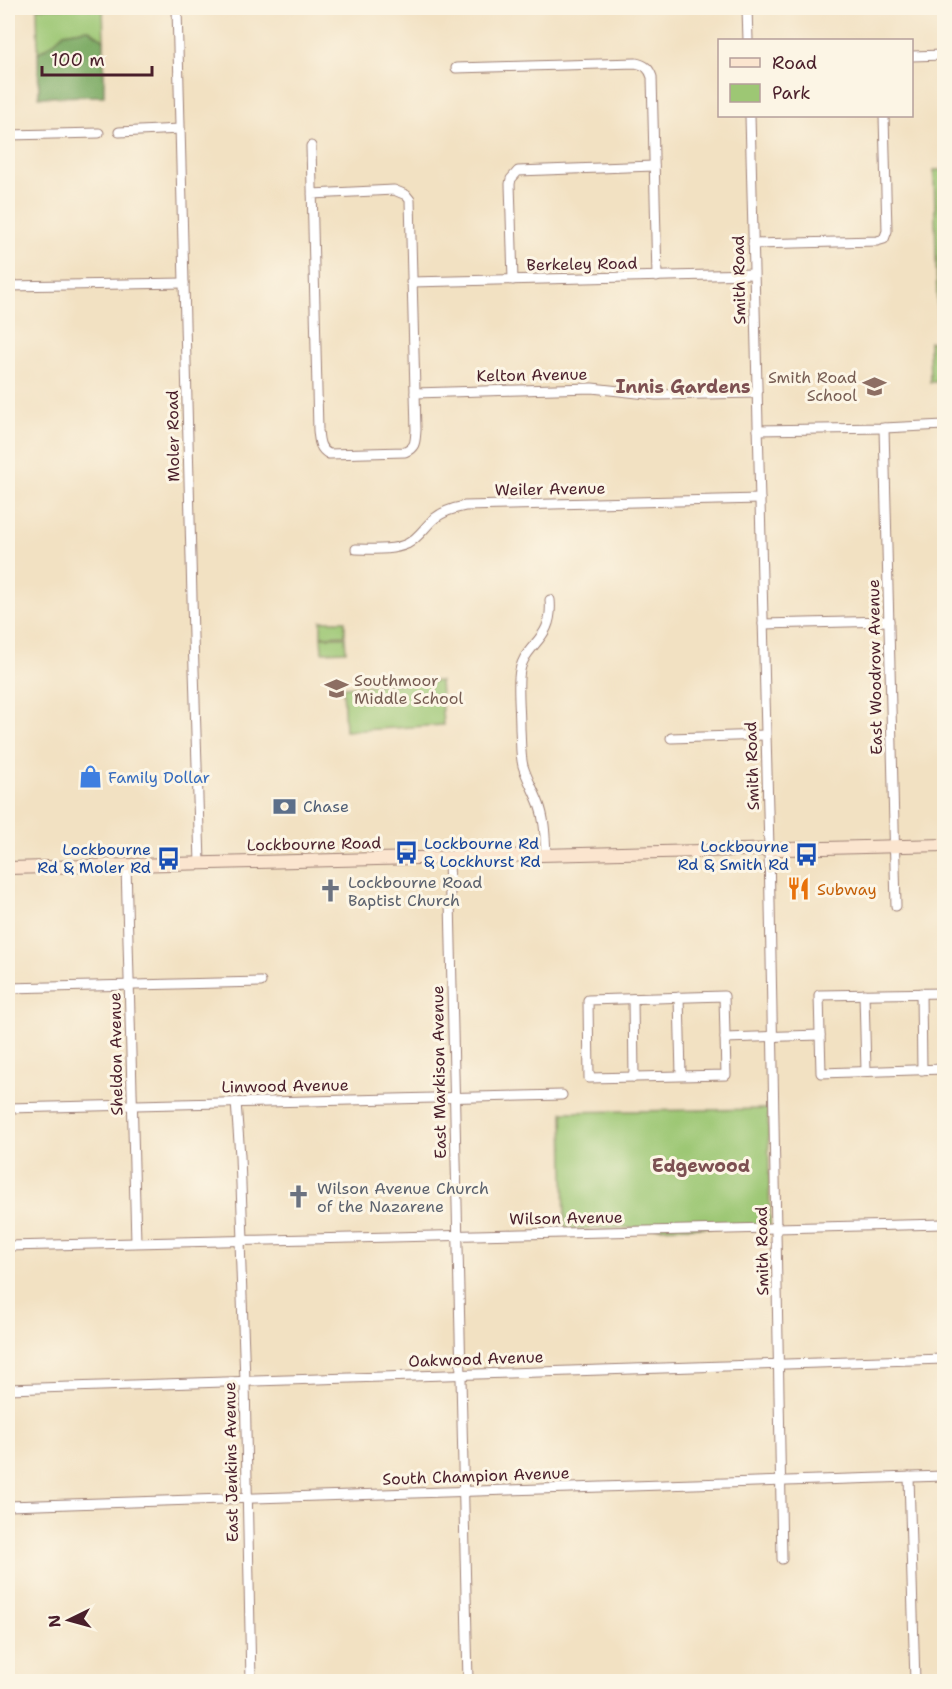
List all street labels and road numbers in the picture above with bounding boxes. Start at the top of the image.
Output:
street label: Smith Road [728,235,750,325]
street label: Berkeley Road [526,253,638,275]
street label: Kelton Avenue [476,364,588,386]
street label: Moler Road [162,390,184,482]
street label: Weiler Avenue [494,478,606,500]
street label: East Woodrow Avenue [863,579,887,755]
street label: Smith Road [740,721,764,811]
street label: Lockbourne Road [247,832,381,856]
street label: East Markison Avenue [427,985,451,1159]
street label: Sheldon Avenue [104,992,128,1116]
street label: Linwood Avenue [221,1074,349,1098]
street label: Smith Road [751,1206,773,1296]
street label: Wilson Avenue [509,1207,623,1229]
street label: Oakwood Avenue [408,1346,544,1372]
street label: East Jenkins Avenue [219,1382,243,1542]
street label: South Champion Avenue [382,1462,570,1490]

